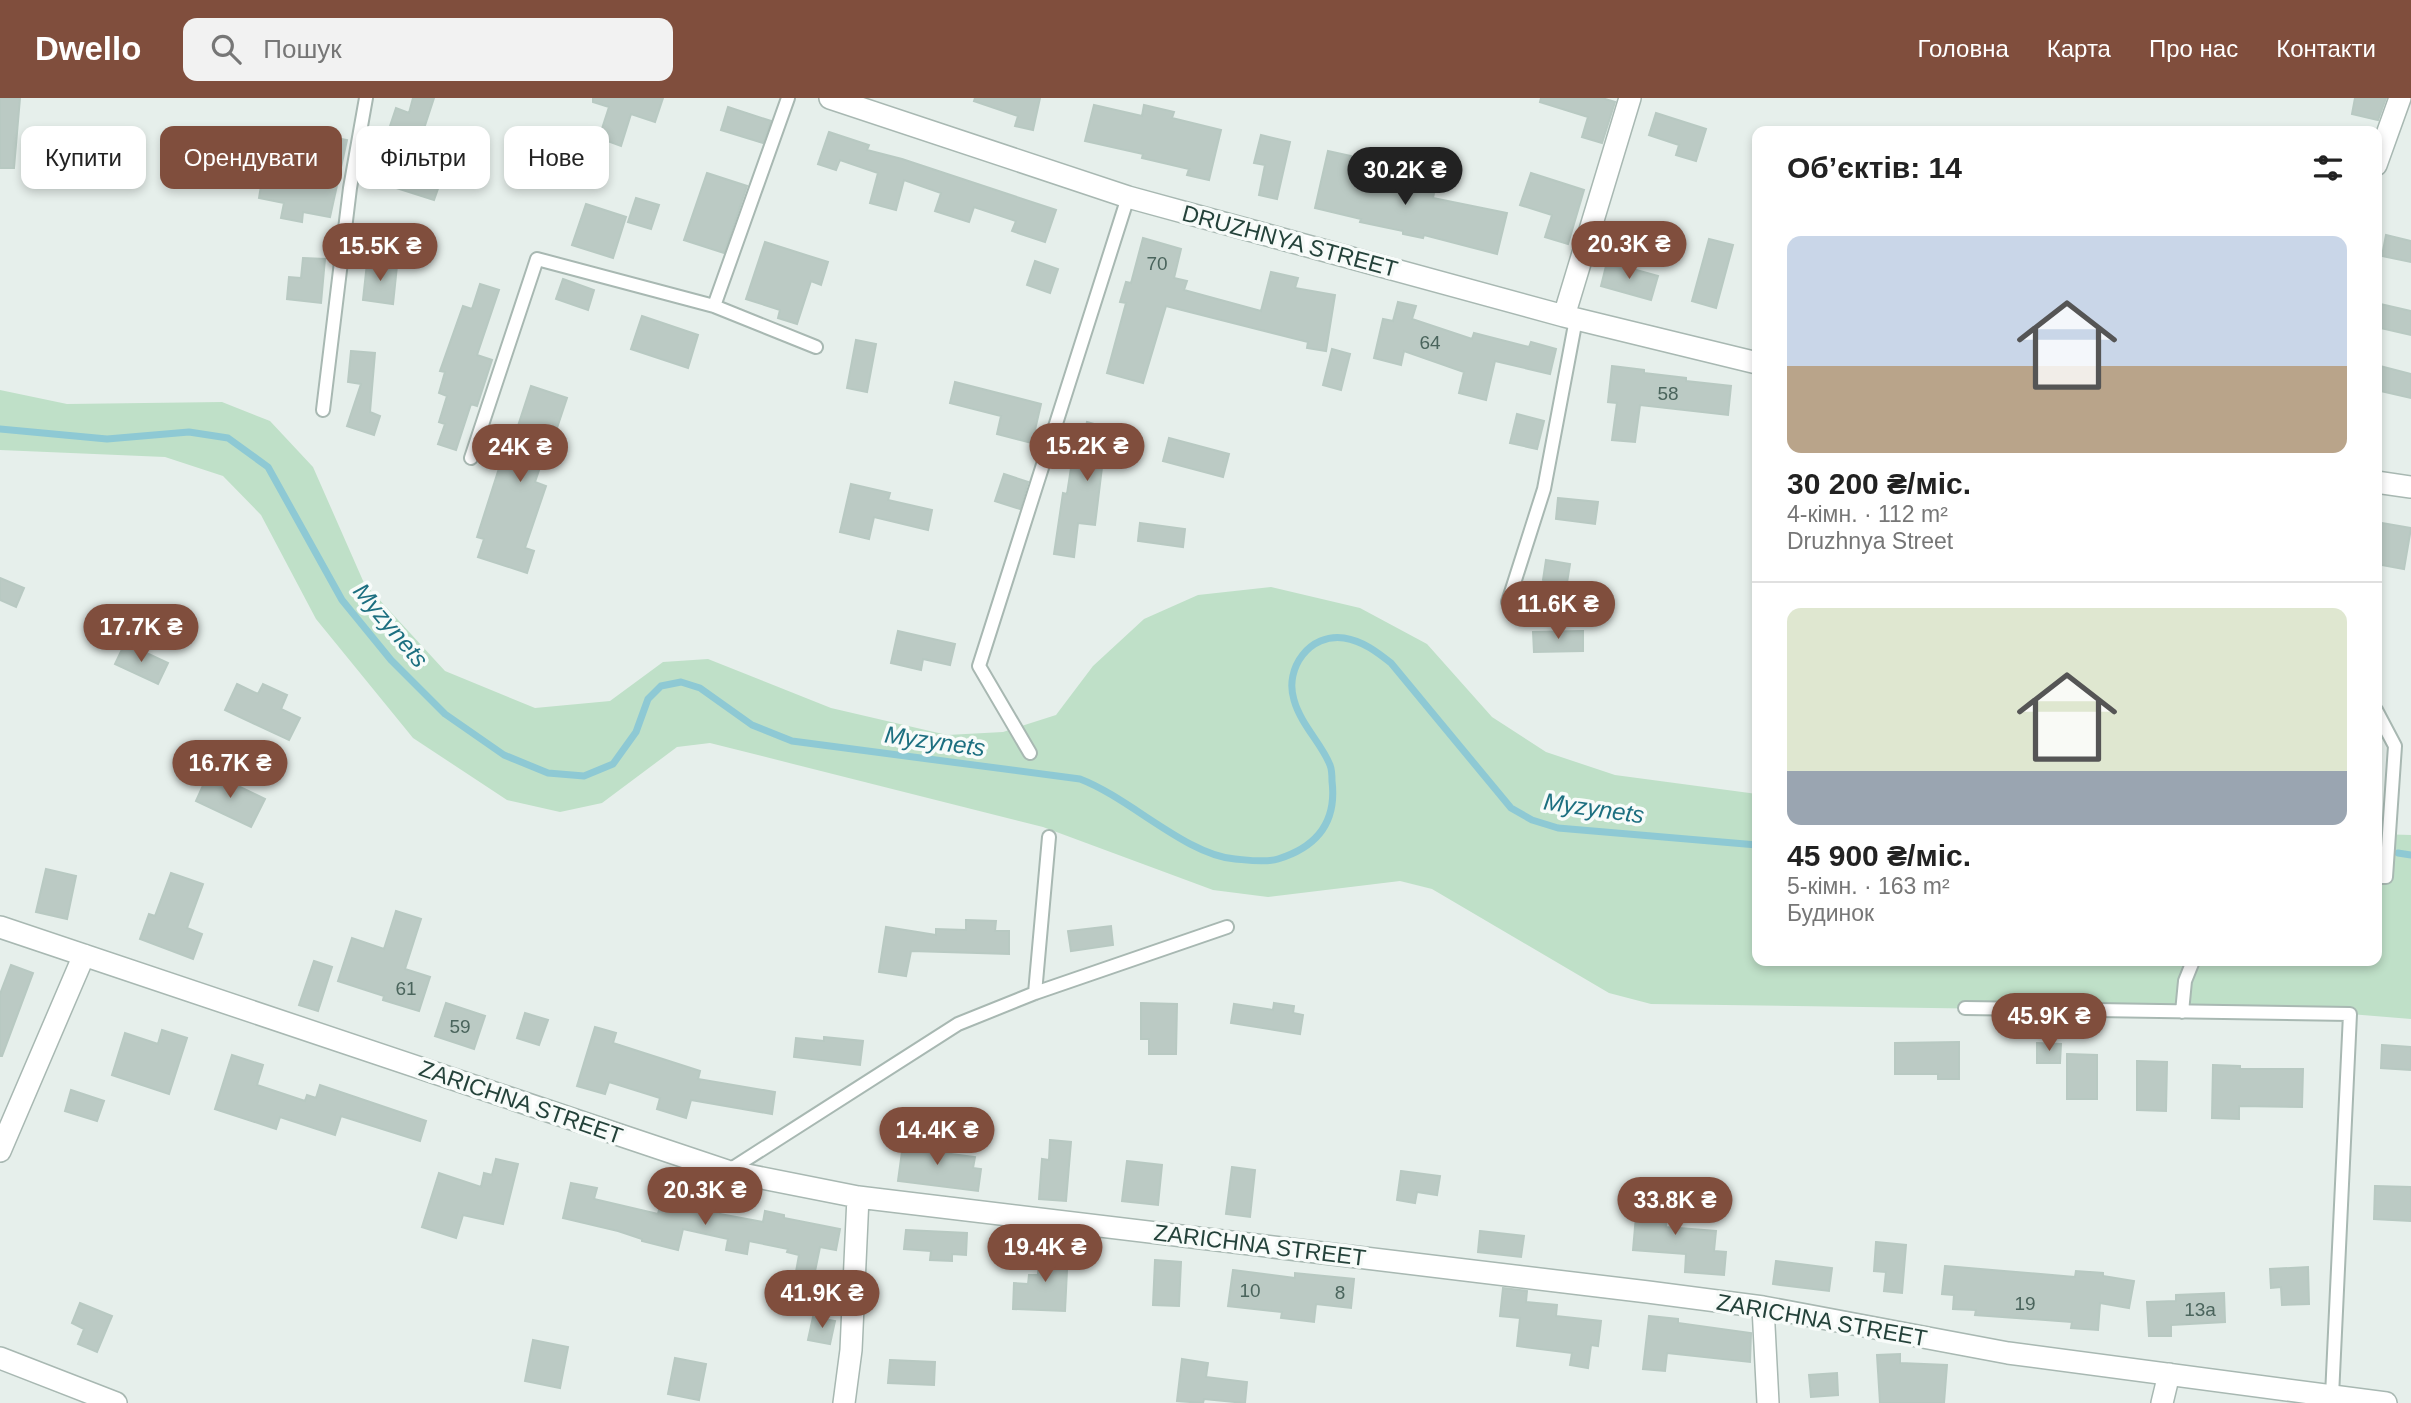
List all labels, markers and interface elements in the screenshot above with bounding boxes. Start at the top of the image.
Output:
search box [183,18,673,81]
text: Dwello [35,30,141,67]
icon: search [207,30,245,68]
text: Пошук [263,34,342,64]
text: Головна [1918,35,2009,62]
text: Карта [2047,35,2111,62]
text: Про нас [2149,35,2238,62]
text: Контакти [2276,35,2376,62]
chip: Купити [21,126,146,189]
chip: Орендувати [160,126,342,189]
chip: Фільтри [356,126,490,189]
chip: Нове [504,126,609,189]
pin: 30.2K ₴ [1340,148,1470,207]
icon: filters [2309,149,2347,187]
text: Об’єктів: 14 [1787,151,1962,184]
text: 30.2K ₴ [1363,157,1447,183]
street label: DRUZHNYA STREET [1179,200,1401,282]
pin: 20.3K ₴ [1564,222,1694,281]
pin: 15.5K ₴ [315,223,445,283]
text: 20.3K ₴ [1587,231,1671,257]
text: 15.5K ₴ [338,233,422,259]
house number: 70 [1146,253,1168,274]
icon: home [2004,282,2130,408]
house number: 64 [1419,332,1441,353]
house number: 58 [1657,383,1679,404]
pin: 24K ₴ [471,424,569,484]
pin: 15.2K ₴ [1022,424,1152,483]
text: 15.2K ₴ [1045,433,1129,459]
text: 24K ₴ [488,434,552,460]
text: 30 200 ₴/міс. [1787,467,1971,500]
text: 4-кімн. · 112 m² [1787,501,1948,527]
text: Druzhnya Street [1787,528,1953,554]
water label: Myzynets [348,577,434,673]
pin: 11.6K ₴ [1493,582,1623,641]
text: 11.6K ₴ [1517,591,1599,617]
pin: 17.7K ₴ [76,604,206,664]
text: 17.7K ₴ [99,614,183,640]
icon: home [2004,654,2130,780]
water label: Myzynets [883,721,987,761]
pin: 16.7K ₴ [165,740,295,800]
text: 16.7K ₴ [188,750,272,776]
water label: Myzynets [1542,788,1646,828]
text: 45 900 ₴/міс. [1787,839,1971,872]
text: 5-кімн. · 163 m² [1787,873,1950,899]
text: Будинок [1787,900,1874,926]
house number: 61 [395,978,417,999]
pin: 45.9K ₴ [1984,993,2114,1053]
text: 45.9K ₴ [2007,1003,2091,1029]
house number: 59 [449,1016,471,1037]
street label: ZARICHNA STREET [416,1055,626,1149]
pin: 14.4K ₴ [872,1108,1002,1167]
text: 14.4K ₴ [895,1117,979,1143]
pin: 20.3K ₴ [640,1168,770,1227]
text: 20.3K ₴ [663,1177,747,1203]
pin: 33.8K ₴ [1610,1178,1740,1237]
text: 33.8K ₴ [1633,1187,1717,1213]
street label: ZARICHNA STREET [1153,1219,1367,1271]
pin: 19.4K ₴ [980,1224,1110,1284]
text: 19.4K ₴ [1003,1234,1087,1260]
pin: 41.9K ₴ [757,1270,887,1330]
text: 41.9K ₴ [780,1280,864,1306]
house number: 10 [1239,1280,1261,1301]
house number: 8 [1335,1282,1345,1303]
street label: ZARICHNA STREET [1715,1289,1929,1351]
house number: 19 [2014,1293,2036,1314]
house number: 13а [2184,1299,2216,1320]

